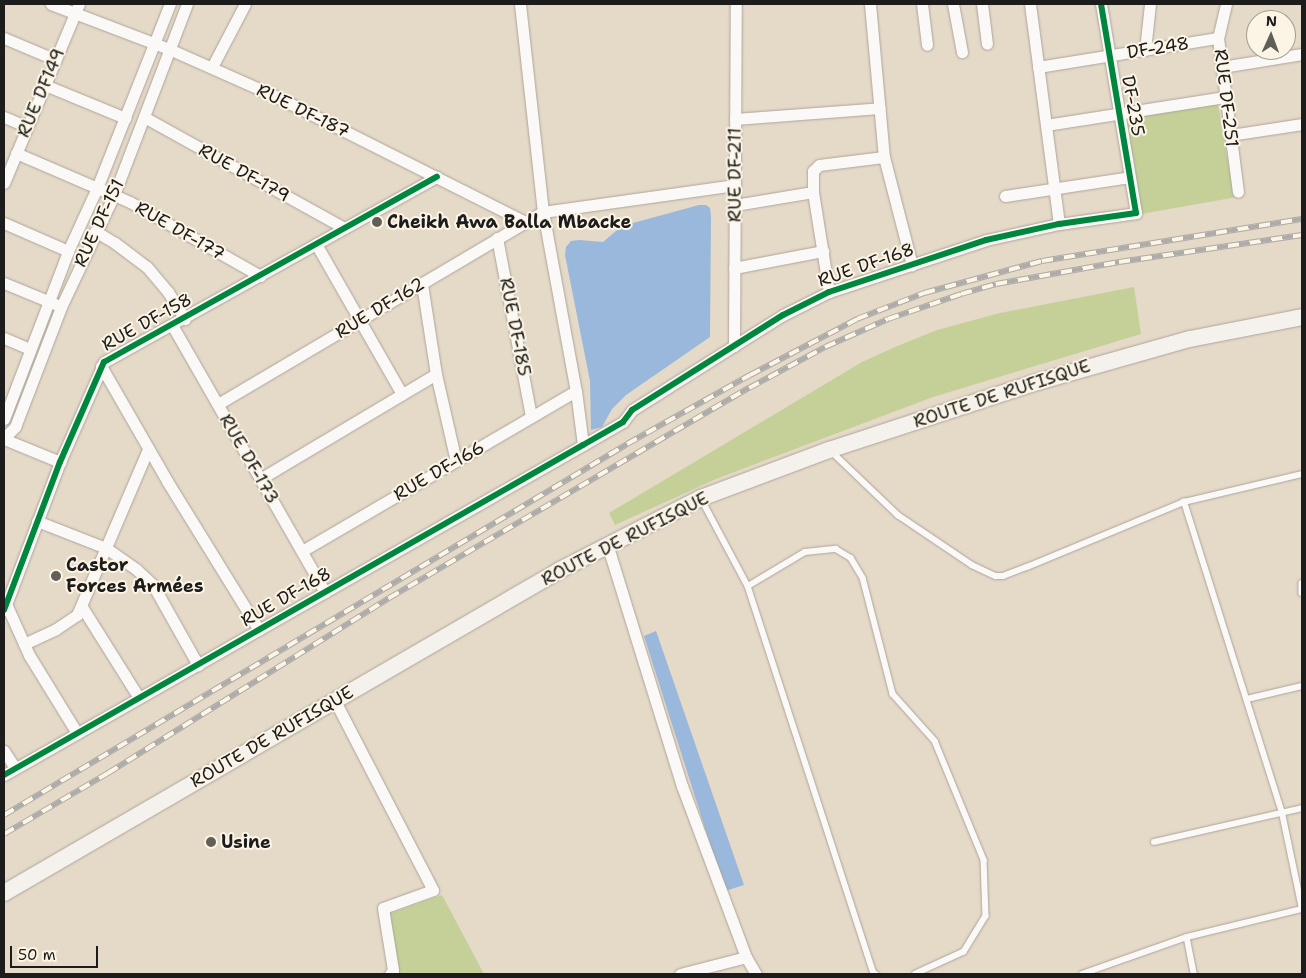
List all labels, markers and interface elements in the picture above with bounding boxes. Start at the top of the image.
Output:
north arrow [1246,10,1296,60]
text: N [1266,12,1277,30]
street label: DF-248 [1125,32,1191,64]
street label: RUE DF149 [13,45,69,141]
street label: RUE DF-251 [1209,48,1243,148]
street label: DF-235 [1117,74,1149,138]
street label: RUE DF-187 [253,79,353,143]
street label: RUE DF-211 [724,128,746,222]
street label: RUE DF-179 [195,139,293,207]
street label: RUE DF-151 [69,176,129,270]
street label: RUE DF-177 [131,197,229,265]
place label: Cheikh Awa Balla Mbacke [387,211,631,233]
marker: Cheikh Awa Balla Mbacke [371,216,383,228]
street label: RUE DF-168 [815,238,917,292]
street label: RUE DF-162 [331,273,429,343]
street label: RUE DF-185 [495,276,535,378]
street label: RUE DF-158 [98,288,196,356]
street label: ROUTE DE RUFISQUE [911,355,1093,433]
street label: RUE DF-173 [215,410,283,508]
street label: RUE DF-166 [390,436,488,506]
street label: ROUTE DE RUFISQUE [538,487,712,591]
place label: Castor Forces Armées [66,555,203,598]
street label: RUE DF-168 [237,562,335,632]
marker: Castor Forces Armées [50,570,62,582]
street label: ROUTE DE RUFISQUE [187,681,357,793]
place label: Usine [221,831,271,853]
marker: Usine [205,836,217,848]
scale bar [12,936,100,968]
text: 50 m [18,945,56,965]

